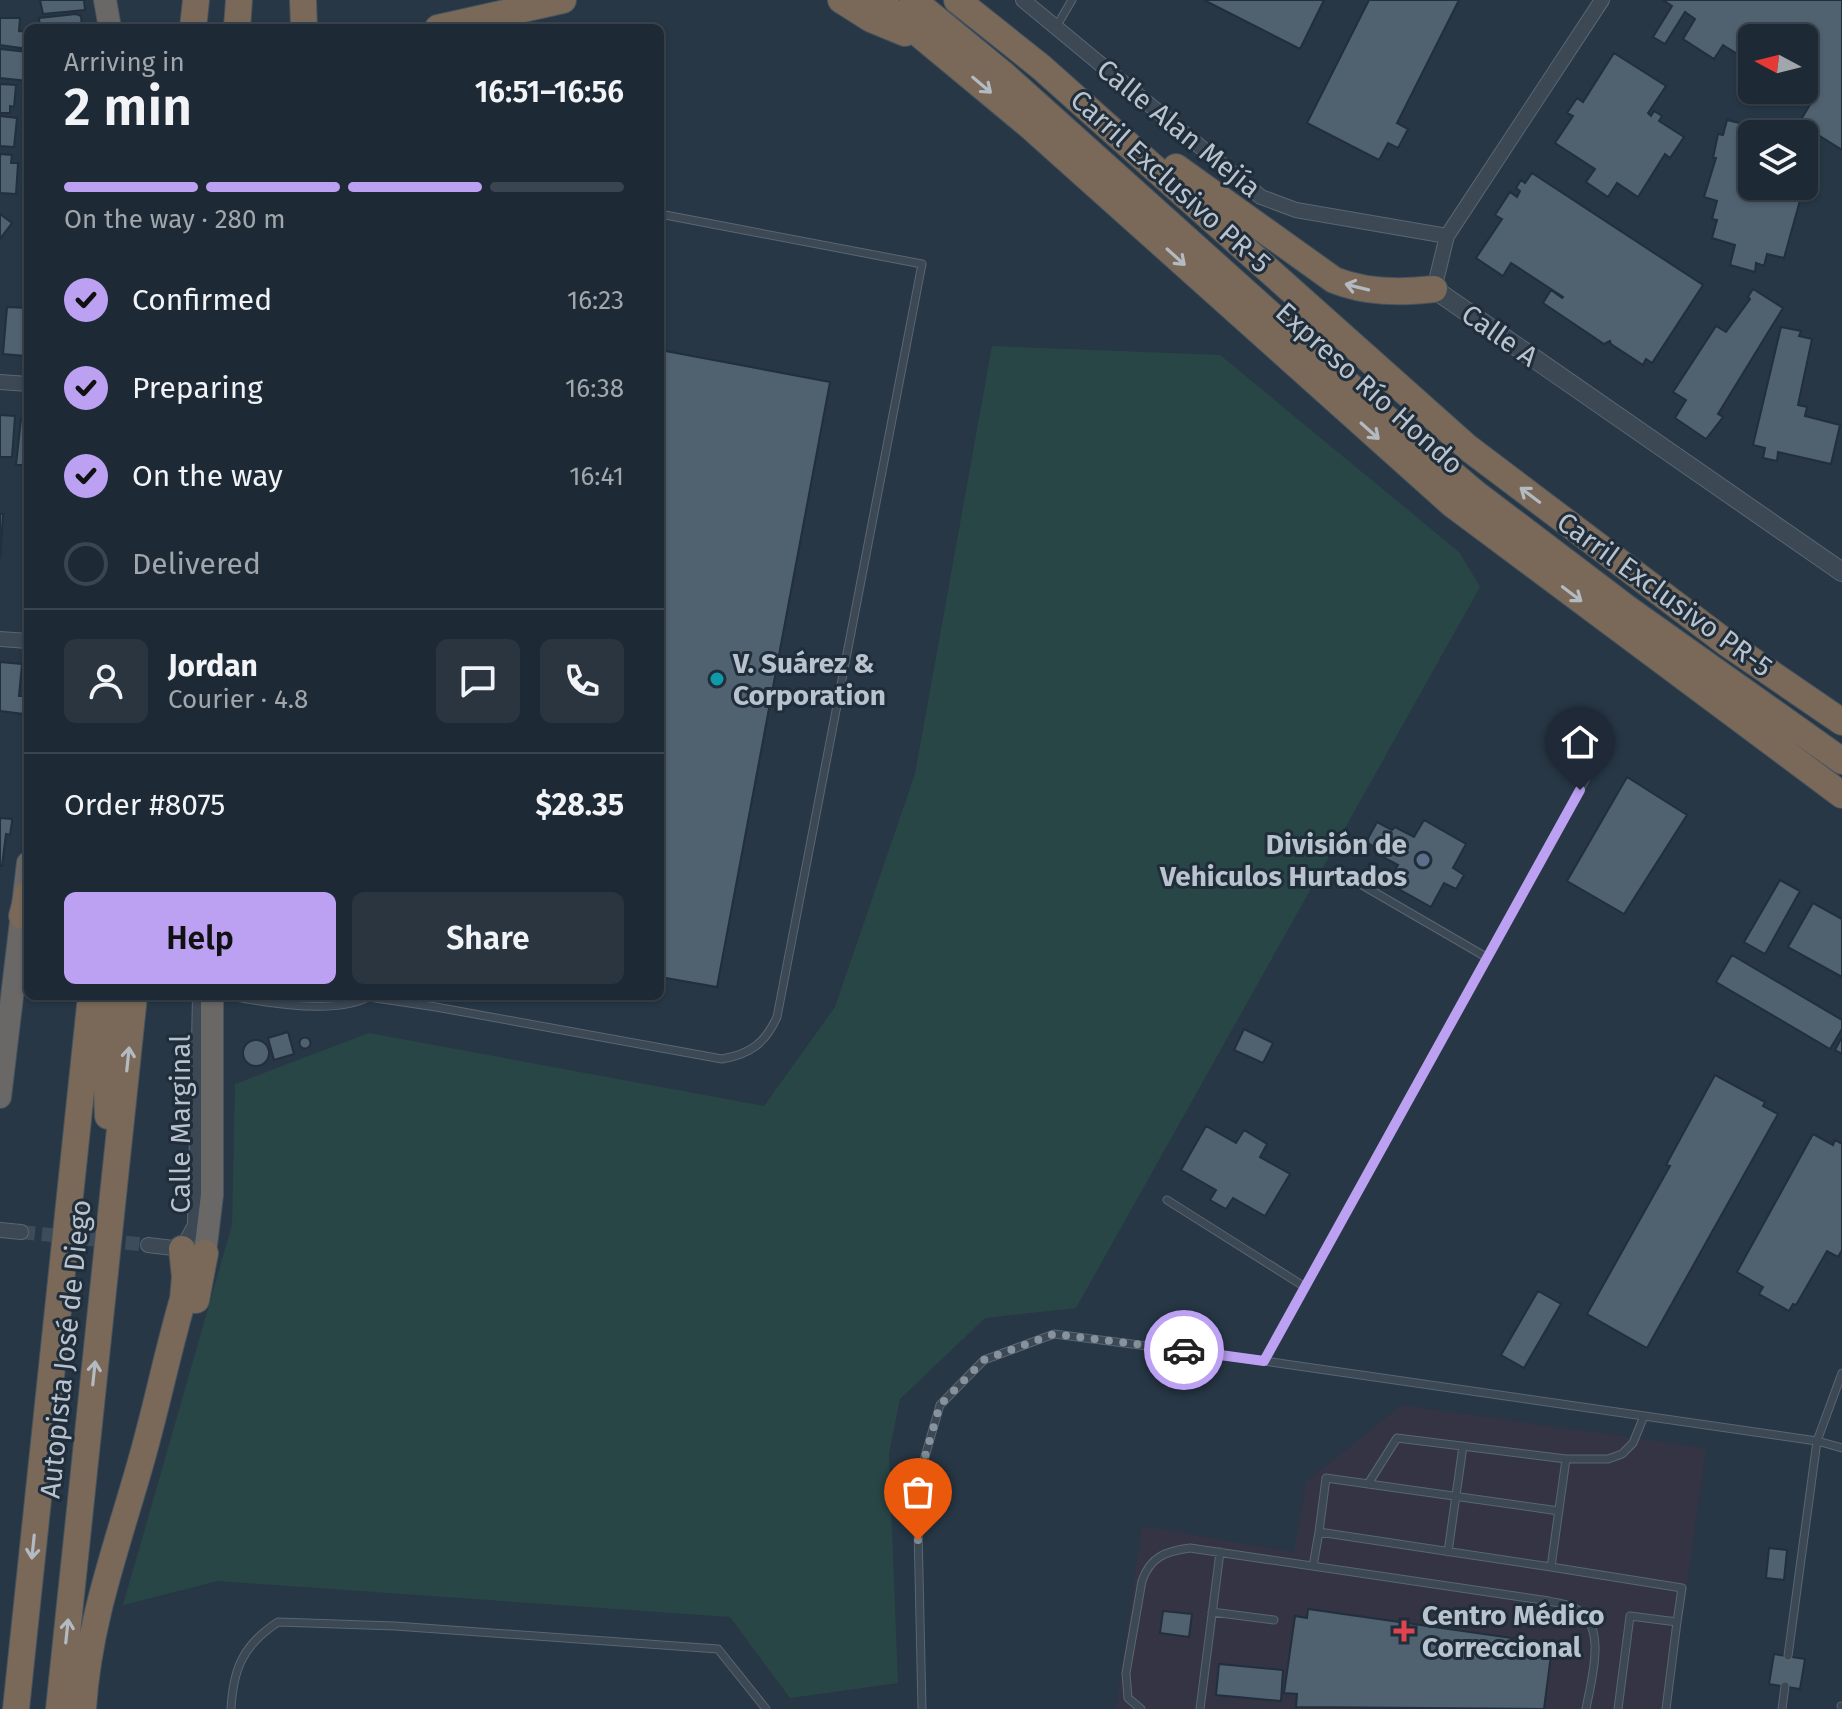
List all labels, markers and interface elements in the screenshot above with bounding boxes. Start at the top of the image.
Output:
north arrow [1738,24,1818,104]
map controls [1738,24,1818,200]
text: Arriving in [64,47,185,78]
street label: Calle Alan Mejía [1090,52,1267,204]
text: 16:51–16:56 [475,74,624,110]
text: 2 min [64,76,192,139]
one-way arrow [971,76,991,94]
street label: Carril Exclusivo PR-5 [1064,83,1278,280]
button: layers [1738,120,1818,200]
text: On the way · 280 m [64,204,286,235]
one-way arrow [1166,248,1186,266]
icon: check [64,278,108,322]
one-way arrow [1344,279,1370,294]
text: Confirmed [132,282,272,318]
text: 16:23 [567,285,624,316]
street label: Expreso Río Hondo [1269,296,1470,481]
street label: Calle A [1455,297,1544,373]
icon: check [64,366,108,410]
text: Preparing [132,370,263,406]
text: 16:38 [565,373,624,404]
one-way arrow [1360,421,1380,439]
icon: check [64,454,108,498]
text: On the way [132,458,283,494]
text: 16:41 [569,461,624,492]
one-way arrow [1520,486,1541,503]
street label: Carril Exclusivo PR-5 [1551,505,1779,684]
text: Delivered [132,546,261,582]
one-way arrow [1561,585,1583,602]
button: person [64,639,148,723]
button: chat [436,639,520,723]
button: phone [540,639,624,723]
place label: V. Suárez & Corporation [732,647,886,712]
text: Jordan [168,648,258,684]
marker: V. Suárez & Corporation [708,670,726,688]
text: Courier · 4.8 [168,684,308,715]
pin [1546,708,1614,790]
icon: home [1558,720,1602,764]
text: Order #8075 [64,787,225,823]
text: $28.35 [536,787,624,823]
place label: División de Vehiculos Hurtados [1159,828,1407,893]
marker: División de Vehiculos Hurtados [1414,851,1432,869]
button: Help [64,892,336,984]
button: Share [352,892,624,984]
street label: Calle Marginal [164,1035,197,1213]
one-way arrow [120,1046,135,1073]
street label: Autopista José de Diego [33,1198,98,1500]
courier [1144,1310,1224,1390]
icon: car [1162,1328,1206,1372]
one-way arrow [87,1360,102,1387]
pin [884,1458,952,1540]
icon: bag [896,1470,940,1514]
one-way arrow [26,1533,41,1560]
place label: Centro Médico Correccional [1422,1599,1605,1664]
one-way arrow [59,1619,74,1645]
marker: Centro Médico Correccional [1393,1620,1415,1642]

